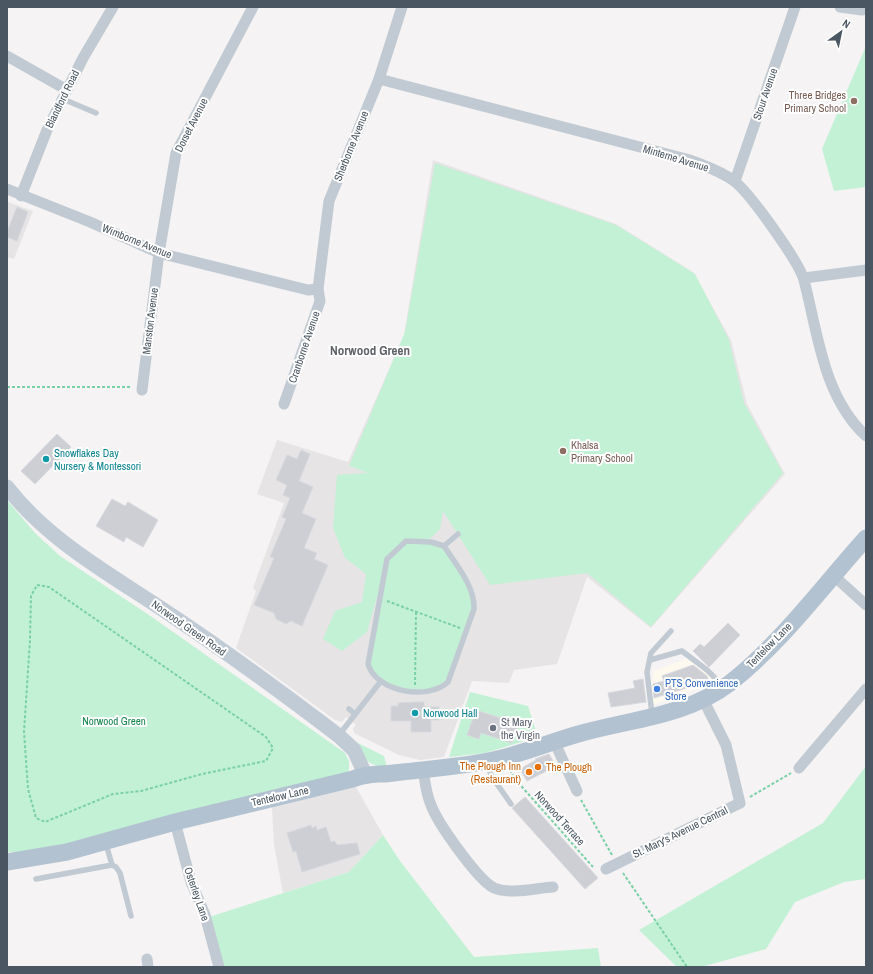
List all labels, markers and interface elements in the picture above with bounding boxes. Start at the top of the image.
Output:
north arrow [821,12,861,52]
text: N [840,16,853,31]
street label: Stour Avenue [750,66,780,122]
street label: Blandford Road [42,68,82,130]
place label: Three Bridges Primary School [784,88,846,115]
street label: Dorset Avenue [171,96,211,154]
marker: Three Bridges Primary School [849,96,859,106]
street label: Sherborne Avenue [331,109,371,183]
street label: Minterne Avenue [641,141,711,175]
street label: Wimborne Avenue [100,221,174,261]
street label: Manston Avenue [139,287,161,355]
street label: Cranborne Avenue [285,309,323,385]
district label: Norwood Green [330,342,410,359]
place label: Khalsa Primary School [571,438,633,465]
place label: Snowflakes Day Nursery & Montessori [54,446,141,473]
marker: Khalsa Primary School [558,446,568,456]
marker: Snowflakes Day Nursery & Montessori [41,454,51,464]
street label: Norwood Green Road [149,597,229,659]
street label: Tentelow Lane [743,619,795,671]
place label: PTS Convenience Store [665,676,738,703]
marker: PTS Convenience Store [652,684,662,694]
place label: Norwood Hall [423,706,477,720]
marker: Norwood Hall [410,708,420,718]
park label: Norwood Green [82,714,146,728]
place label: St Mary the Virgin [501,715,540,742]
marker: St Mary the Virgin [488,723,498,733]
place label: The Plough Inn (Restaurant) [460,759,521,786]
place label: The Plough [546,760,592,774]
marker: The Plough [533,762,543,772]
marker: The Plough Inn (Restaurant) [524,767,534,777]
street label: Tentelow Lane [250,783,310,809]
street label: Norwood Terrace [532,788,588,848]
street label: St. Mary's Avenue Central [630,803,730,861]
street label: Osterley Lane [181,865,213,923]

